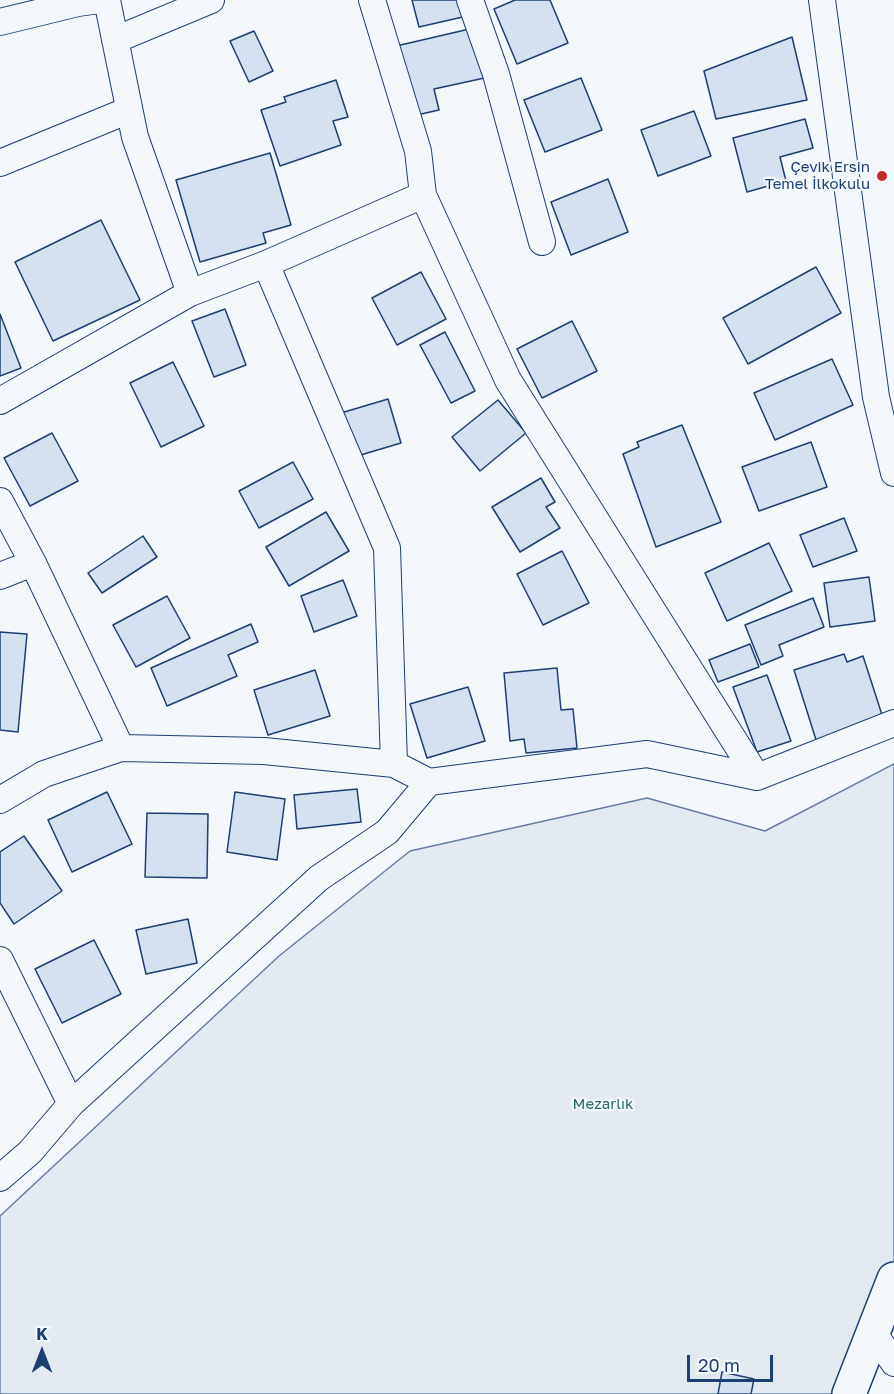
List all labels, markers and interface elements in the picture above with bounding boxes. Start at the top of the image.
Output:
place label: Çevik Ersin Temel İlkokulu [765,158,870,193]
marker: Çevik Ersin Temel İlkokulu [875,169,889,183]
park label: Mezarlık [573,1095,633,1113]
north arrow [12,1322,72,1382]
text: K [36,1324,48,1344]
scale bar [690,1343,776,1381]
text: 20 m [698,1354,740,1376]

